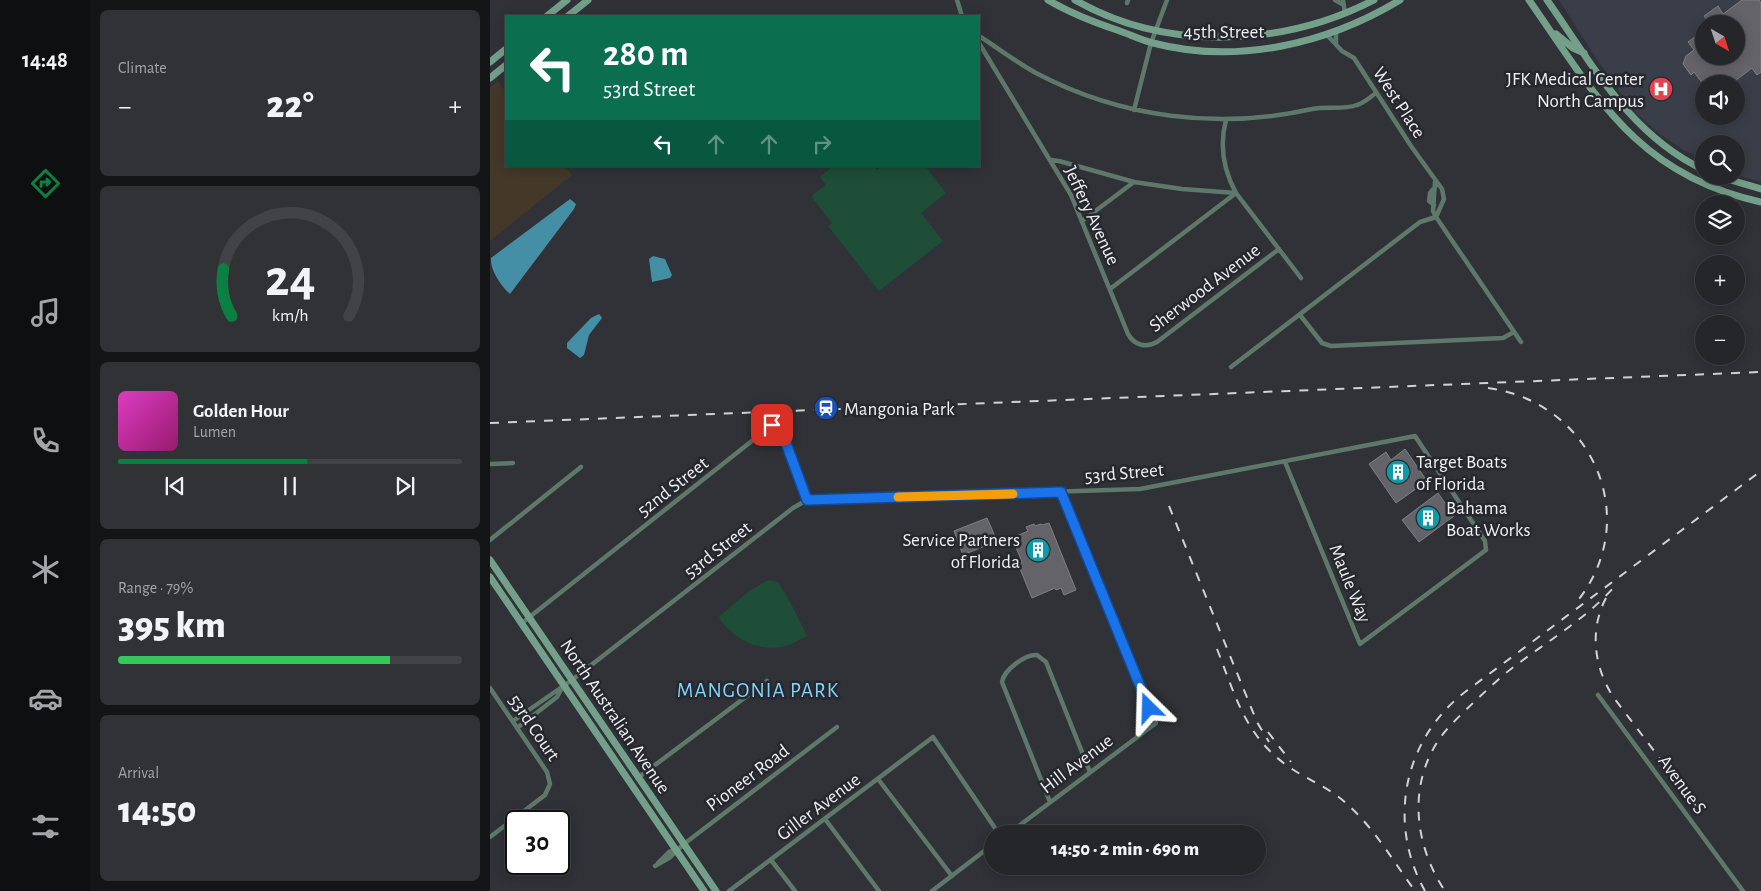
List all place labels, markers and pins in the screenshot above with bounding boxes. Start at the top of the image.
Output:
place label: JFK Medical Center North Campus [1506,70,1644,111]
hospital icon: JFK Medical Center North Campus [1648,76,1674,102]
station icon: Mangonia Park [813,395,839,421]
place label: Mangonia Park [844,400,955,419]
pin [751,404,793,446]
place label: Target Boats of Florida [1416,453,1507,494]
building icon: Target Boats of Florida [1385,459,1411,485]
place label: Bahama Boat Works [1446,499,1530,540]
building icon: Bahama Boat Works [1415,505,1441,531]
place label: Service Partners of Florida [903,531,1020,572]
building icon: Service Partners of Florida [1025,537,1051,563]

